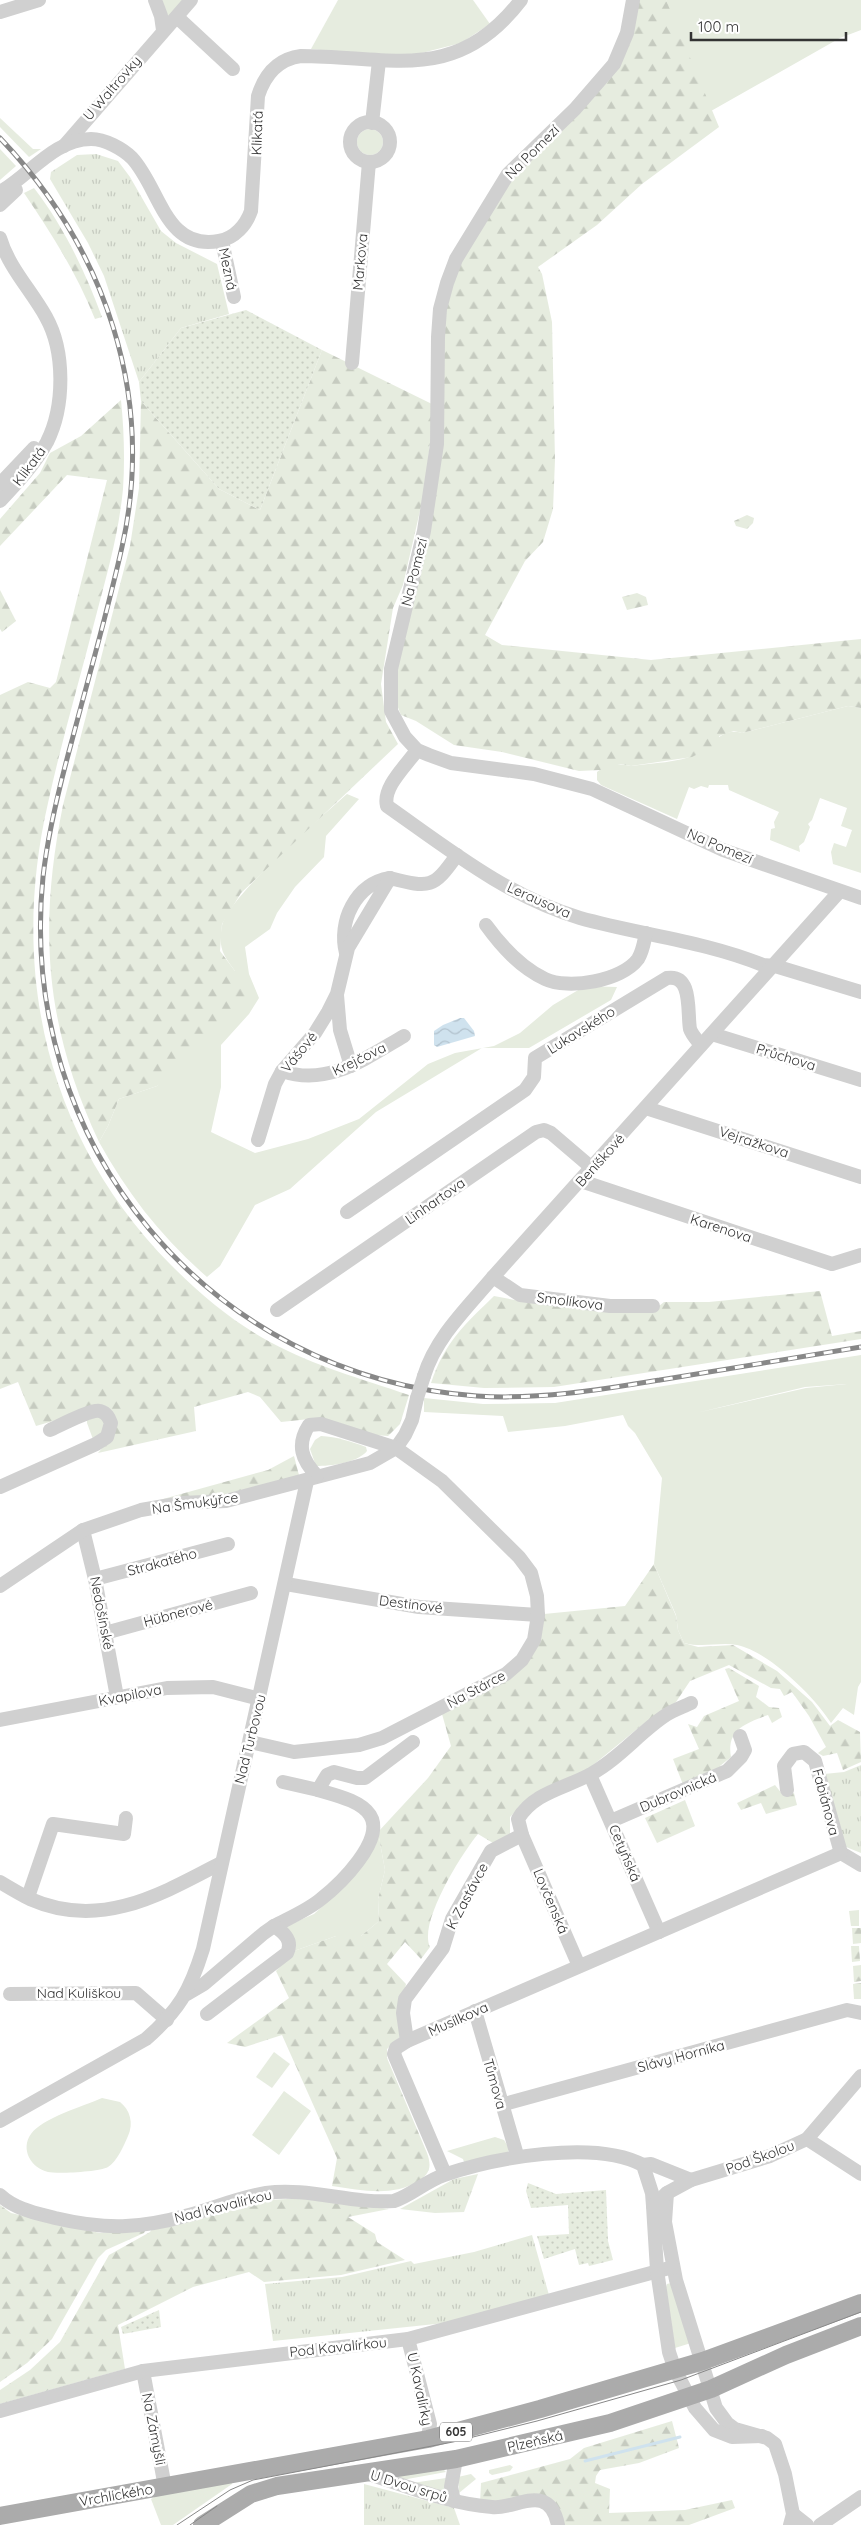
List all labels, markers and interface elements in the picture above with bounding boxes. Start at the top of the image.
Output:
scale bar [691,10,846,42]
text: 100 m [698,17,739,36]
street label: U Waltrovky [79,52,145,124]
street label: Klikatá [247,110,267,156]
street label: Na Pomezí [501,121,563,183]
street label: Markova [349,233,371,291]
street label: Mezná [215,246,241,292]
street label: Klikatá [8,443,50,489]
street label: Na Pomezí [397,536,431,608]
street label: Na Pomezí [684,824,756,868]
street label: Lerausova [504,878,574,922]
street label: Lukavského [544,1002,618,1058]
street label: Vášové [277,1028,321,1076]
street label: Krejčova [329,1038,389,1080]
street label: Průchova [754,1039,818,1075]
street label: Vejražkova [717,1122,791,1162]
street label: Beníškové [571,1130,629,1190]
street label: Linhartova [401,1174,469,1228]
street label: Karenova [688,1210,754,1246]
street label: Smolíkova [536,1288,604,1314]
street label: Na Šmukýřce [151,1488,239,1518]
street label: Strakatého [125,1544,199,1580]
street label: Nedošínské [86,1575,118,1651]
street label: Destinové [378,1591,444,1617]
street label: Hübnerové [141,1595,215,1631]
street label: Na Stárce [444,1666,508,1712]
street label: Kvapilova [97,1680,163,1710]
street label: Nad Turbovou [230,1692,270,1786]
street label: Fabiánova [808,1767,844,1837]
street label: Dubrovnická [637,1768,719,1816]
street label: Cetyňská [605,1822,645,1884]
street label: K Zastávce [442,1860,492,1932]
street label: Lovčenská [529,1866,573,1936]
street label: Nad Kuliškou [37,1984,121,2002]
street label: Musílkova [425,1998,491,2040]
street label: Slávy Horníka [635,2036,727,2076]
street label: Tůmova [479,2057,511,2111]
street label: Pod Školou [723,2136,797,2178]
street label: Nad Kavalírkou [172,2185,274,2227]
street label: Pod Kavalírkou [288,2333,388,2361]
street label: U Kavalírky [403,2351,437,2427]
street label: Na Zámyšli [138,2391,170,2467]
road number: 605 [440,2422,472,2442]
street label: Plzeňská [505,2426,565,2456]
street label: U Dvou srpů [368,2466,450,2506]
street label: Vrchlického [78,2480,154,2510]

